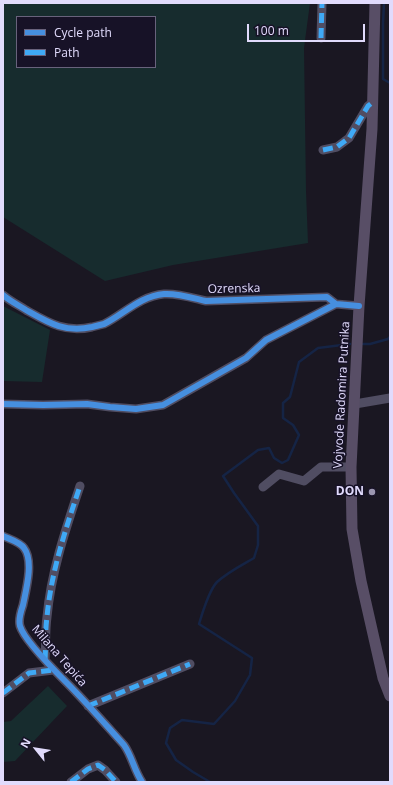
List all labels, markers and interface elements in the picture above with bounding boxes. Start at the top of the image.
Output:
legend [16,16,156,68]
scale bar [249,16,367,42]
text: 100 m [254,22,289,39]
text: Cycle path [54,24,112,41]
text: Path [54,44,80,61]
street label: Ozrenska [208,281,260,297]
street label: Vojvode Radomira Putnika [331,321,353,469]
place label: DON [336,485,364,499]
marker: DON [367,487,377,497]
street label: Milana Tepića [28,622,90,690]
north arrow [16,729,56,769]
text: N [16,735,34,750]

